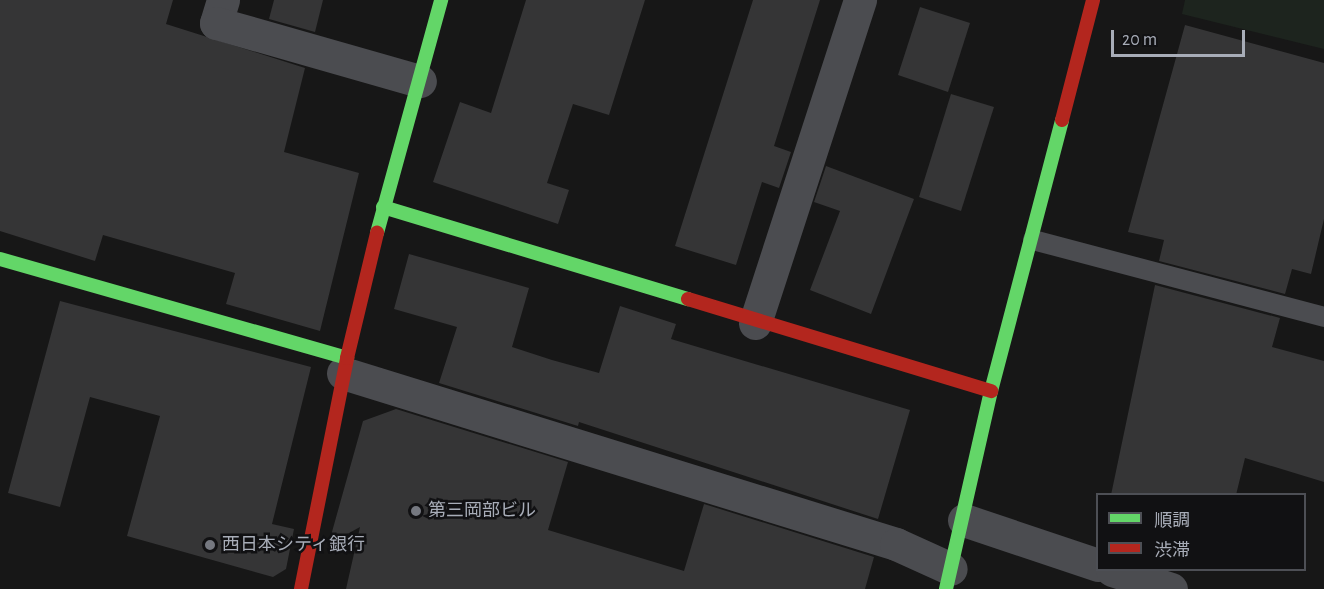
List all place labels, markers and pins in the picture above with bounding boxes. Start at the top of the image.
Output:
place label: 第三岡部ビル [428,500,536,522]
marker: 第三岡部ビル [409,504,423,518]
place label: 西日本シティ銀行 [222,534,366,556]
marker: 西日本シティ銀行 [203,538,217,552]

